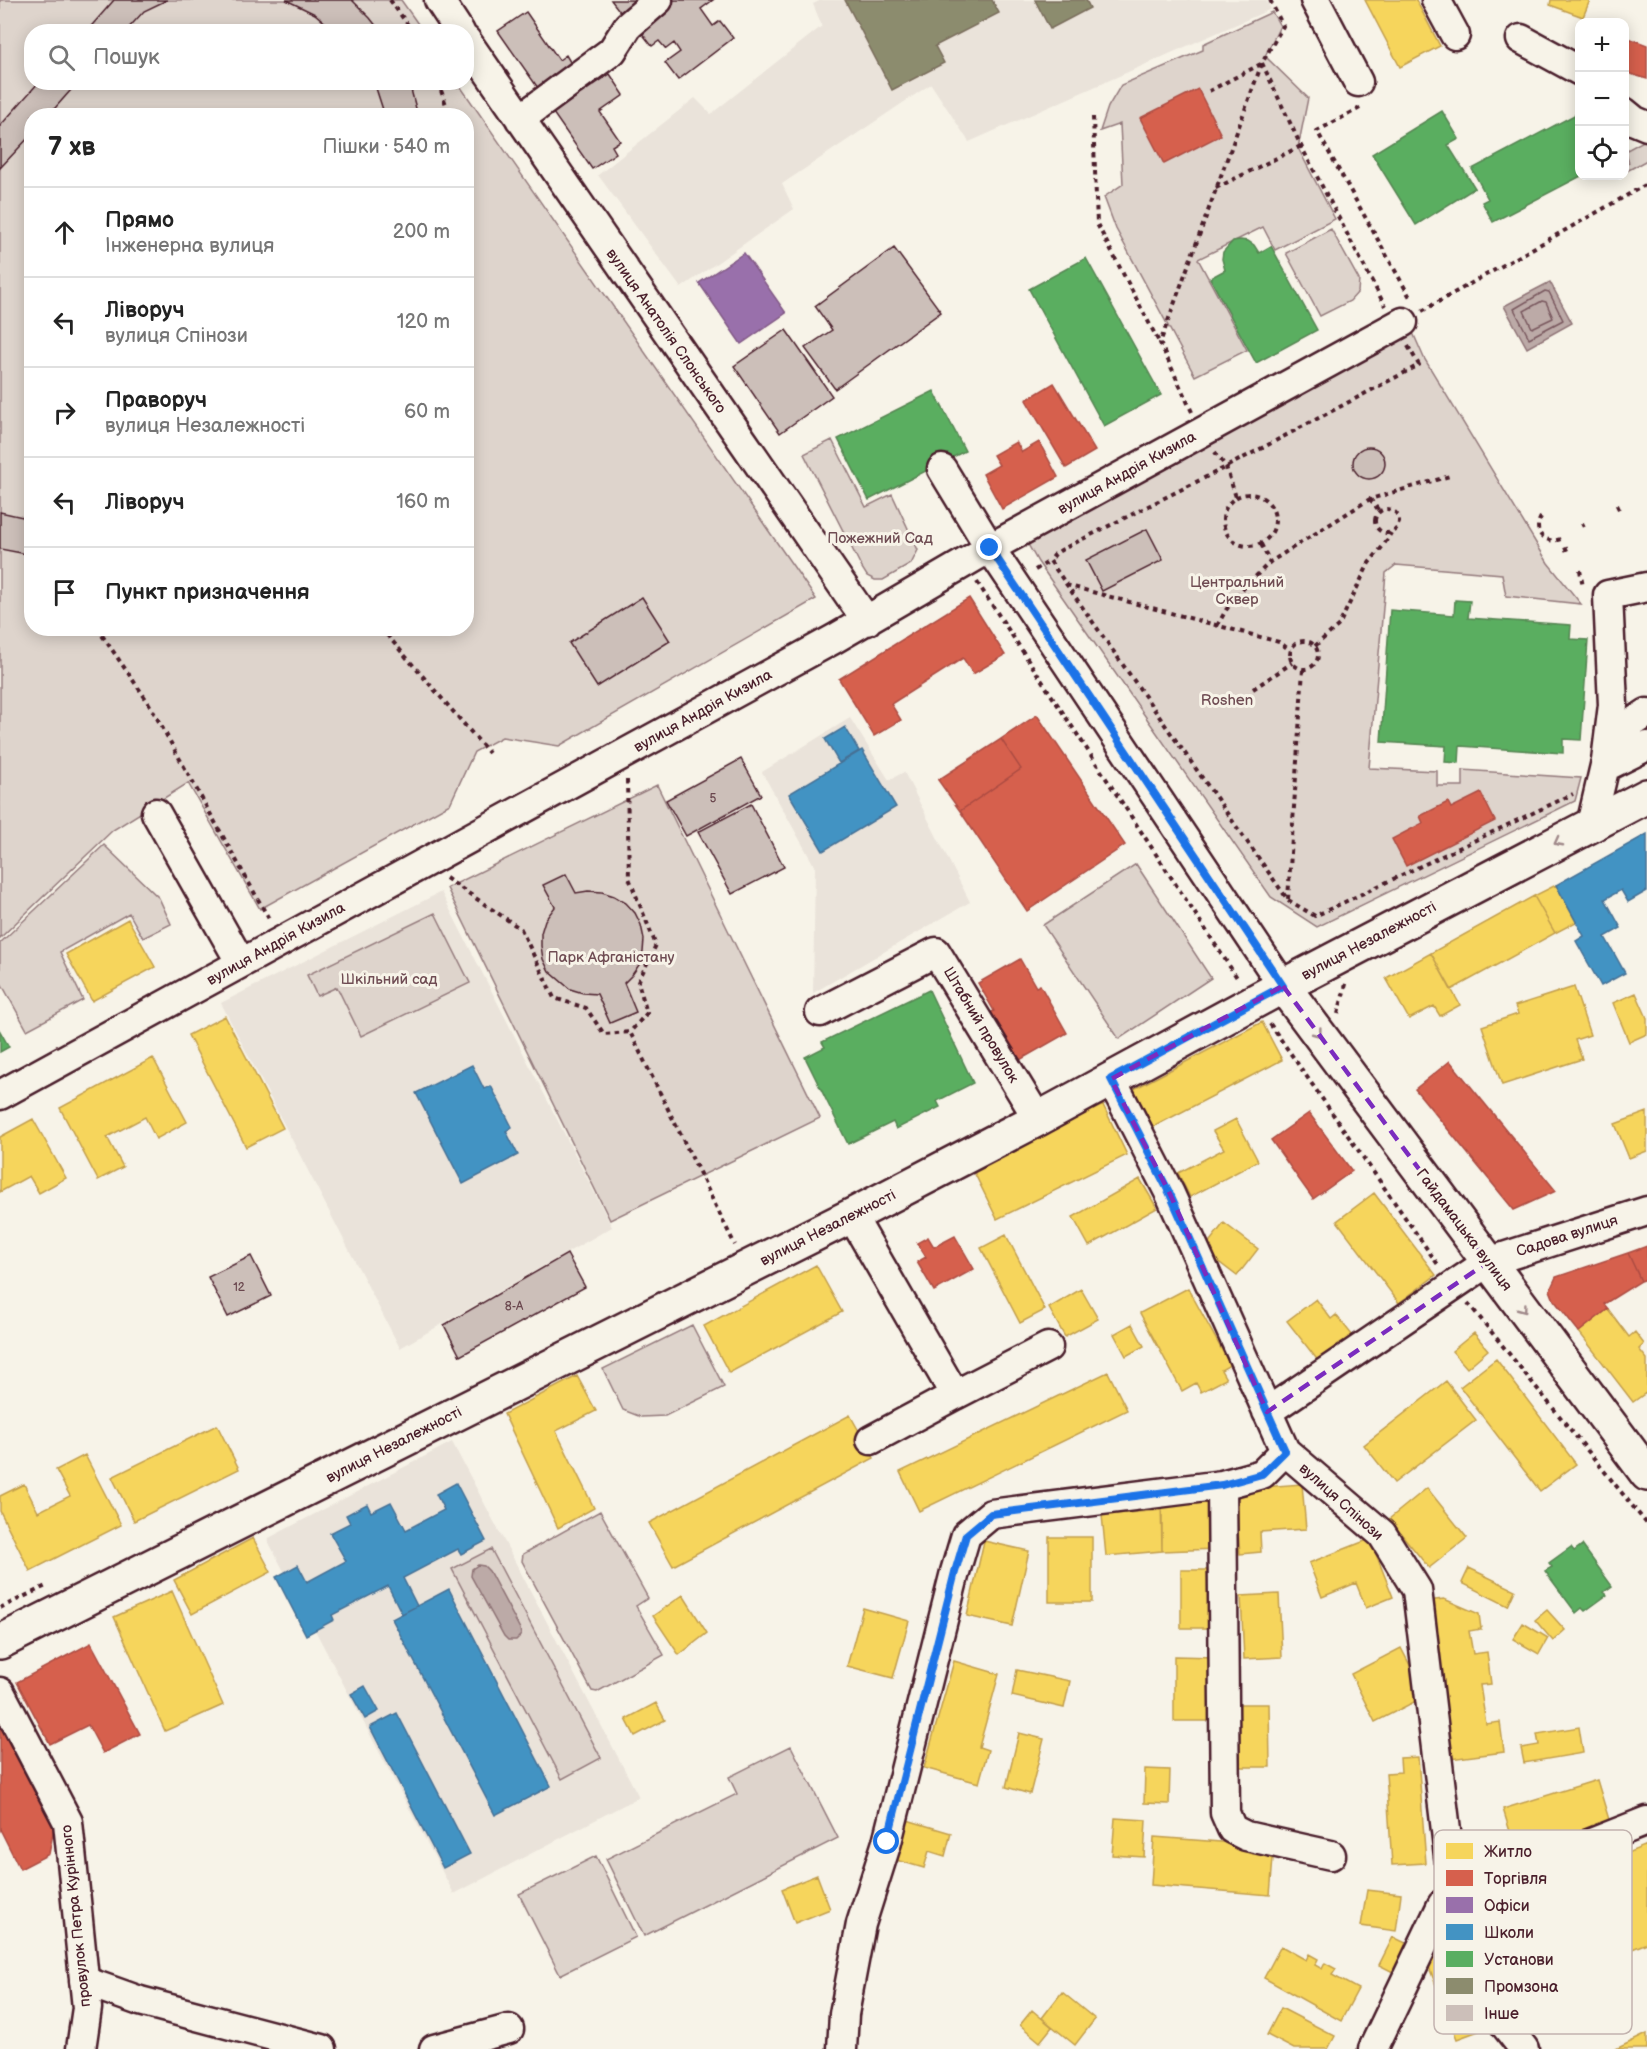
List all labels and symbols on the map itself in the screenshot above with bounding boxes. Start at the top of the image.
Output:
street label: вулиця Анатолія Слонського [602,245,730,417]
street label: вулиця Андрія Кизила [1055,427,1200,519]
park label: Пожежний Сад [827,529,933,548]
route end [976,534,1002,560]
park label: Центральний Сквер [1190,573,1284,609]
street label: вулиця Андрія Кизила [631,665,776,757]
park label: Roshen [1201,691,1253,710]
house number: 5 [710,791,717,806]
one-way arrow [1554,835,1564,846]
street label: вулиця Незалежності [1298,897,1440,985]
street label: вулиця Андрія Кизила [204,898,349,990]
park label: Парк Афганістану [547,948,675,967]
street label: Штабний провулок [939,964,1023,1086]
park label: Шкільний сад [341,970,437,989]
one-way arrow [1310,1027,1321,1038]
street label: Гайдамацька вулиця [1412,1165,1516,1295]
street label: вулиця Незалежності [757,1185,899,1271]
street label: Садова вулиця [1514,1211,1620,1261]
house number: 12 [233,1280,245,1295]
house number: 8-А [505,1299,524,1314]
one-way arrow [1516,1302,1527,1313]
street label: вулиця Незалежності [323,1402,465,1488]
street label: вулиця Спінози [1295,1459,1387,1545]
street label: провулок Петра Курінного [57,1824,95,2008]
route start [873,1828,899,1854]
legend [1434,1830,1632,2034]
text: Житло [1484,1843,1532,1862]
text: Торгівля [1484,1870,1547,1889]
text: Офіси [1484,1897,1530,1916]
text: Школи [1484,1924,1534,1943]
text: Установи [1484,1951,1554,1970]
text: Промзона [1484,1978,1559,1997]
text: Інше [1484,2005,1519,2024]

